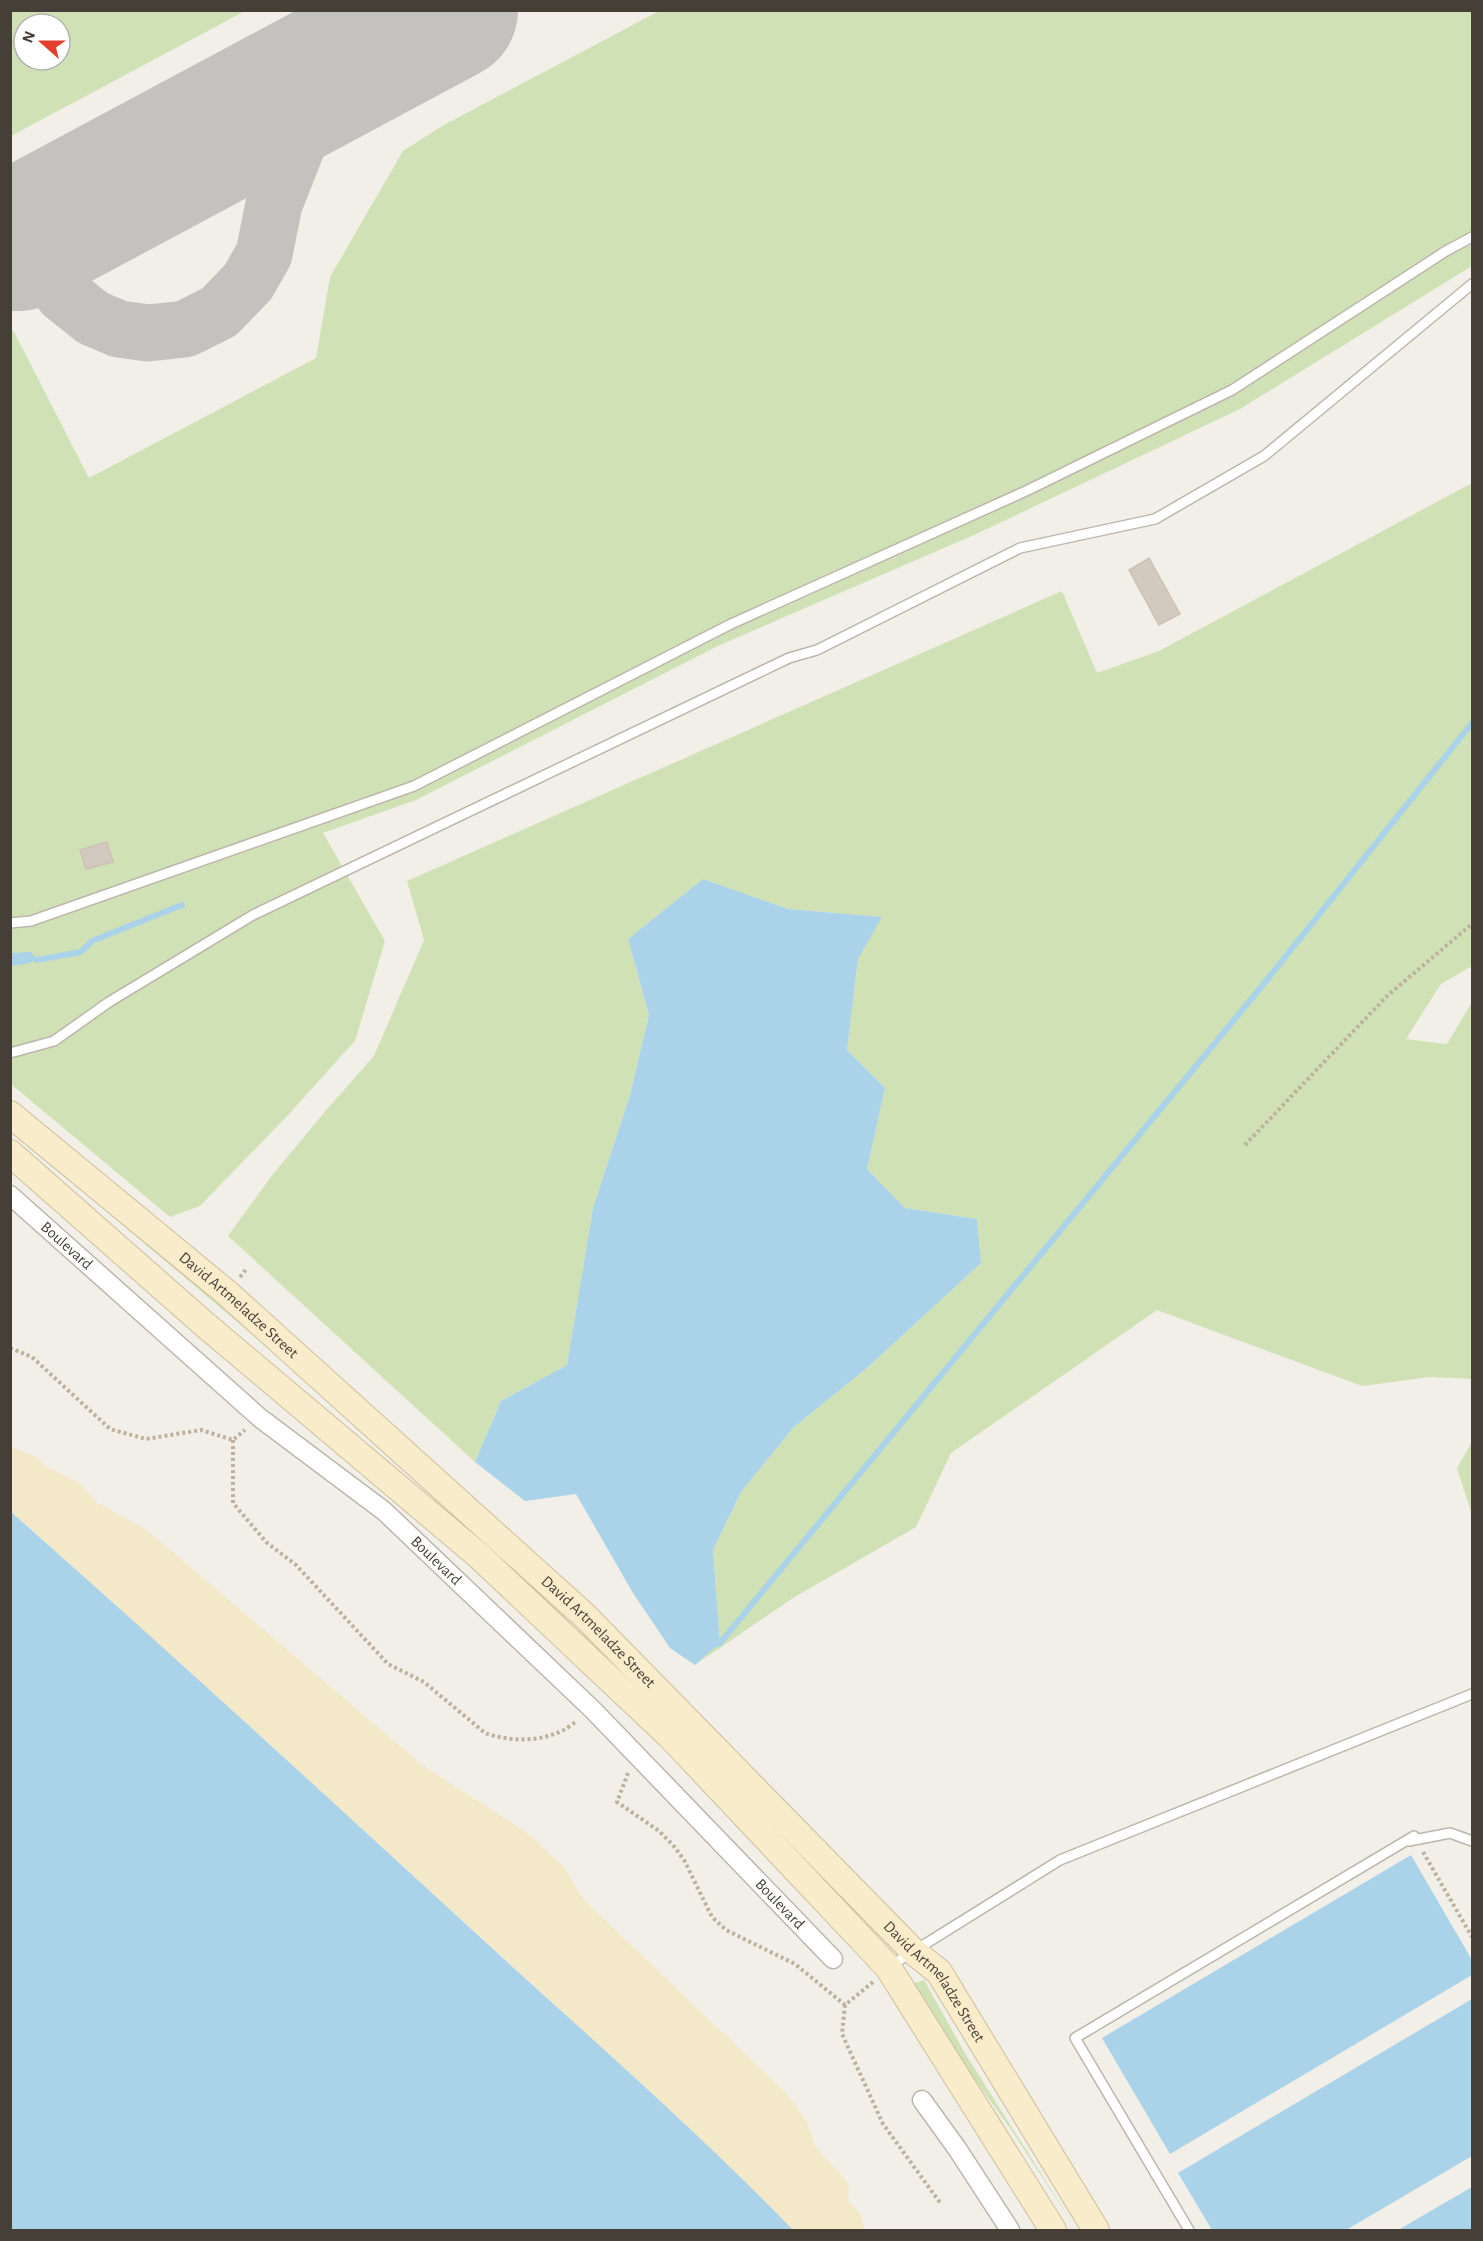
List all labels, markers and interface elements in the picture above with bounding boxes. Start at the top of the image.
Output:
north arrow [12,12,72,72]
text: N [19,29,38,45]
street label: Boulevard [38,1219,96,1273]
street label: David Artmeladze Street [176,1249,301,1361]
street label: Boulevard [408,1533,464,1588]
street label: David Artmeladze Street [538,1573,658,1691]
street label: Boulevard [752,1876,808,1932]
street label: David Artmeladze Street [880,1918,988,2045]

